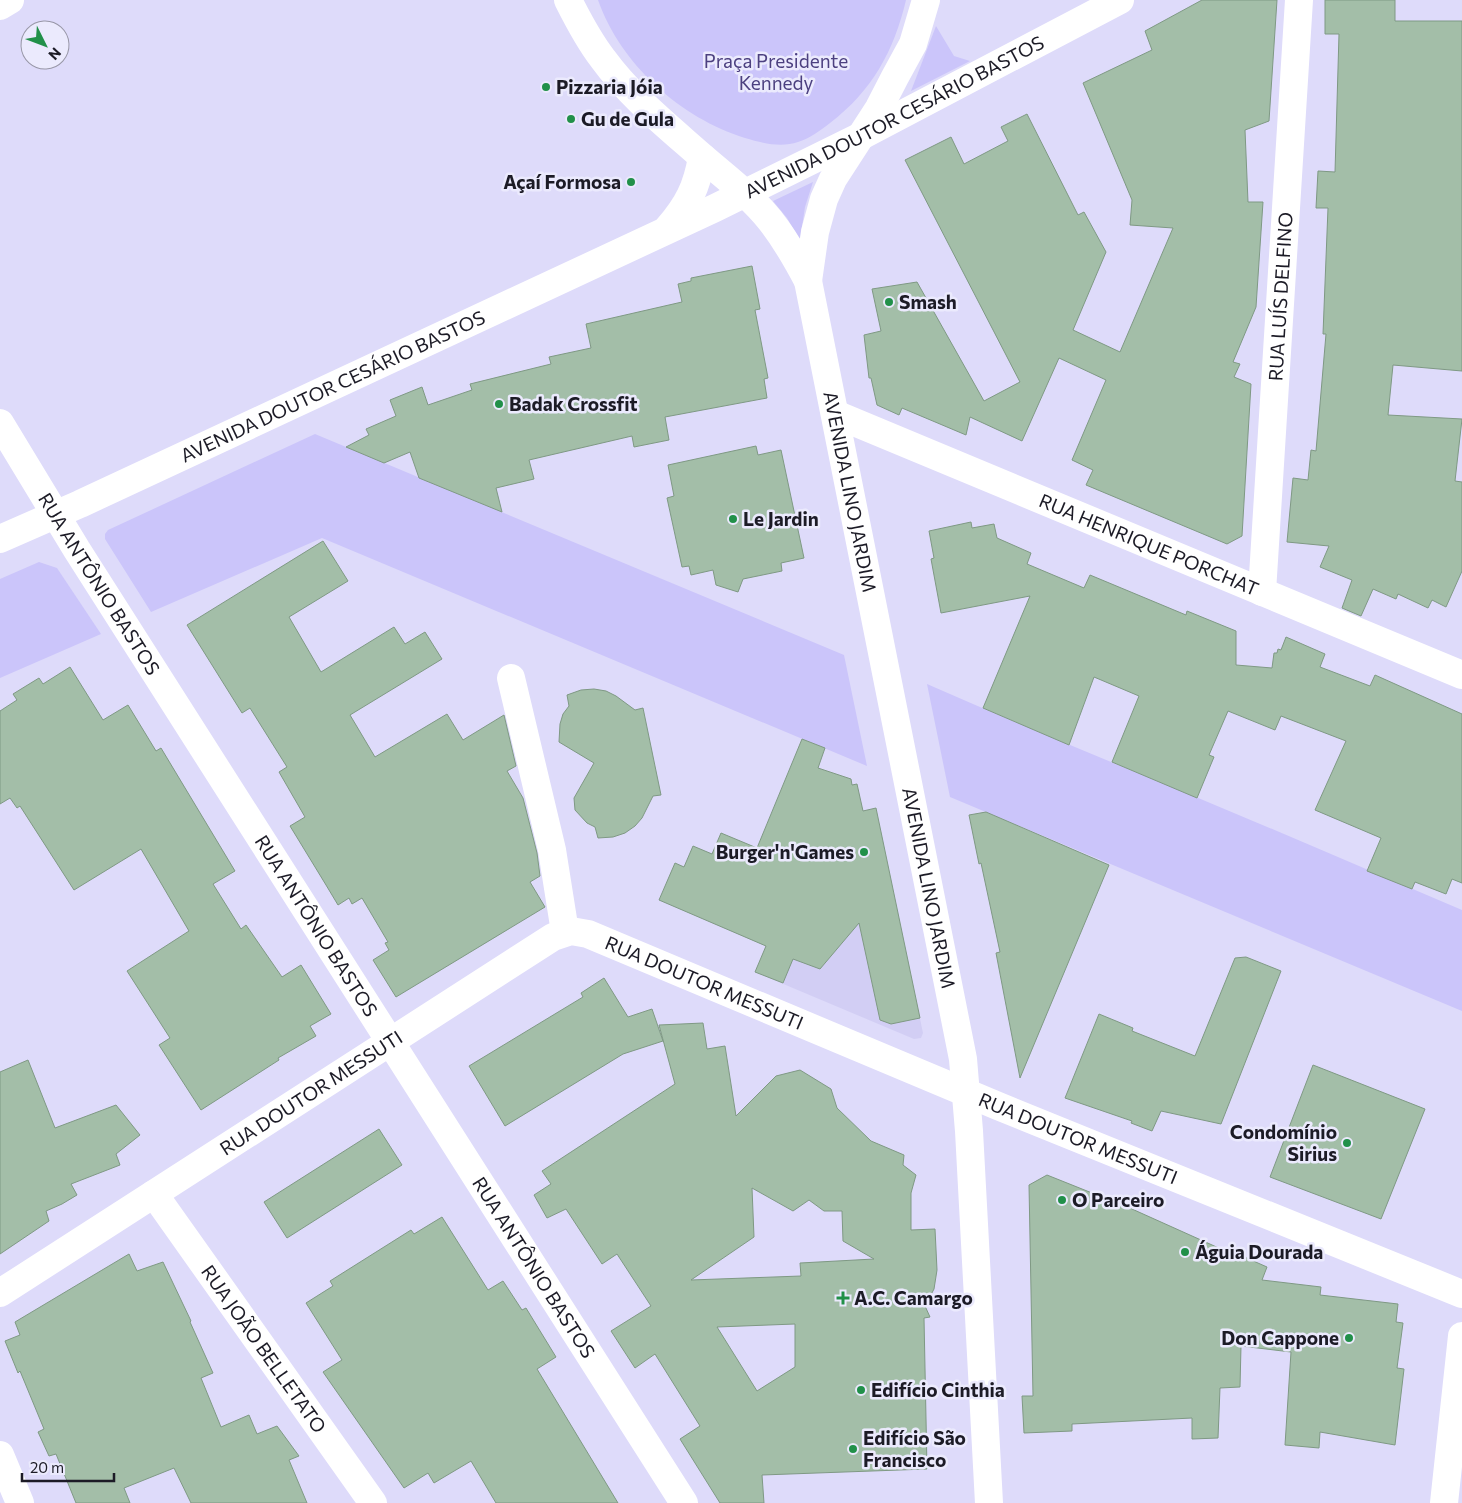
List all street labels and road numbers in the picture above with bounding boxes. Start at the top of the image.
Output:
street label: AVENIDA DOUTOR CESÁRIO BASTOS [741,30,1047,203]
street label: RUA LUÍS DELFINO [1263,211,1297,382]
street label: AVENIDA DOUTOR CESÁRIO BASTOS [177,305,488,467]
street label: AVENIDA LINO JARDIM [819,389,882,594]
street label: RUA ANTÔNIO BASTOS [34,488,165,679]
street label: RUA HENRIQUE PORCHAT [1036,488,1262,600]
street label: AVENIDA LINO JARDIM [898,785,961,990]
street label: RUA ANTÔNIO BASTOS [251,831,383,1020]
street label: RUA DOUTOR MESSUTI [602,931,807,1034]
street label: RUA DOUTOR MESSUTI [215,1025,406,1159]
street label: RUA DOUTOR MESSUTI [975,1087,1181,1189]
street label: RUA ANTÔNIO BASTOS [468,1172,601,1362]
street label: RUA JOÃO BELLETATO [197,1260,332,1437]

